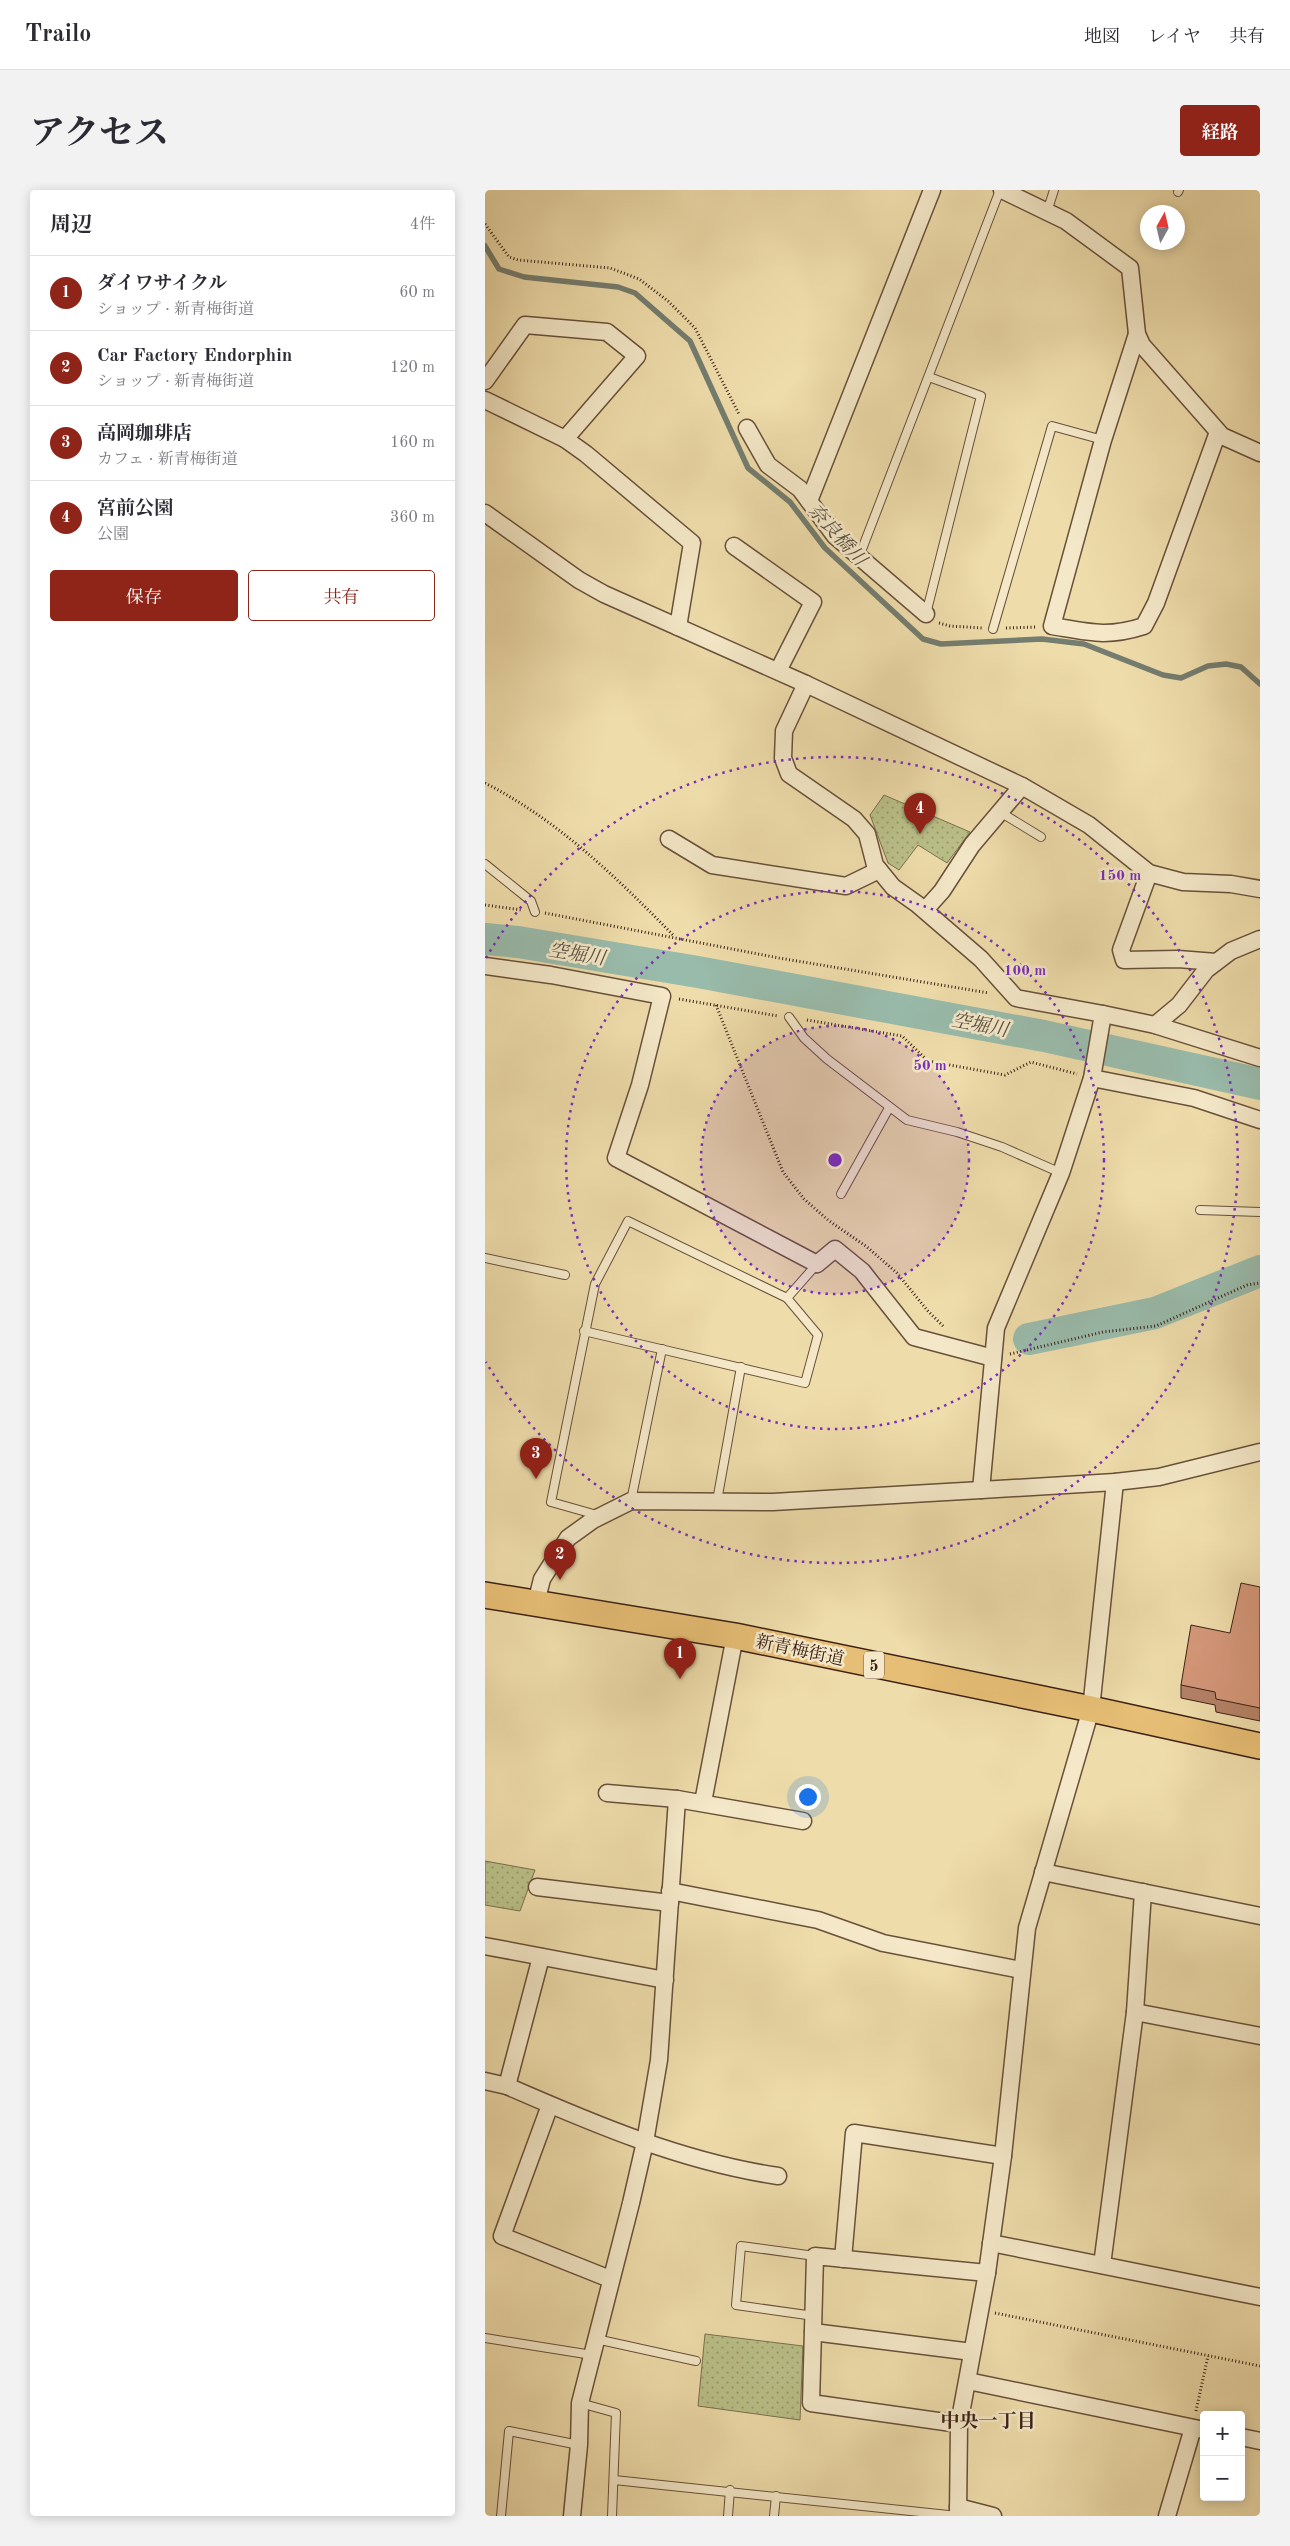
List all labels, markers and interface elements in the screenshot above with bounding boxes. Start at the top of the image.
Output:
text: Trailo [25,23,91,47]
text: 地図 [1084,28,1120,46]
text: レイヤ [1148,28,1201,46]
text: 共有 [1229,28,1265,46]
button: 経路 [1180,105,1260,156]
text: アクセス [30,117,169,152]
north arrow [1140,205,1185,250]
text: 周辺 [50,215,92,236]
text: 4件 [410,217,435,233]
text: ダイワサイクル [97,275,227,294]
text: 1 [61,285,71,301]
text: 60 m [399,285,435,301]
text: ショップ · 新青梅街道 [97,302,254,318]
text: Car Factory Endorphin [97,347,292,366]
text: 2 [61,360,71,376]
text: 120 m [390,360,435,376]
text: ショップ · 新青梅街道 [97,374,254,390]
text: 高岡珈琲店 [97,425,192,444]
text: 3 [61,435,71,451]
text: 160 m [390,435,435,451]
text: カフェ · 新青梅街道 [97,452,238,468]
text: 宮前公園 [97,500,173,519]
water label: 奈良橋川 [804,500,871,572]
text: 4 [61,510,71,526]
text: 360 m [390,510,435,526]
text: 公園 [97,527,129,543]
button: 保存 [50,570,238,621]
button: 共有 [248,570,435,621]
pin: 4 [904,793,936,834]
text: 150 m [1099,869,1141,884]
water label: 空堀川 [547,940,609,970]
text: 100 m [1004,964,1046,979]
water label: 空堀川 [950,1010,1012,1042]
text: 50 m [913,1059,947,1074]
centre of rings [826,1151,844,1169]
pin: 3 [520,1438,552,1479]
pin: 2 [544,1539,576,1580]
street label: 新青梅街道 [754,1631,846,1669]
pin: 1 [664,1638,696,1679]
road number: 5 [864,1652,884,1678]
your location [795,1784,821,1810]
district label: 中央一丁目 [940,2410,1036,2432]
map controls [1200,2411,1245,2501]
button: + [1200,2411,1245,2456]
button: − [1200,2456,1245,2501]

